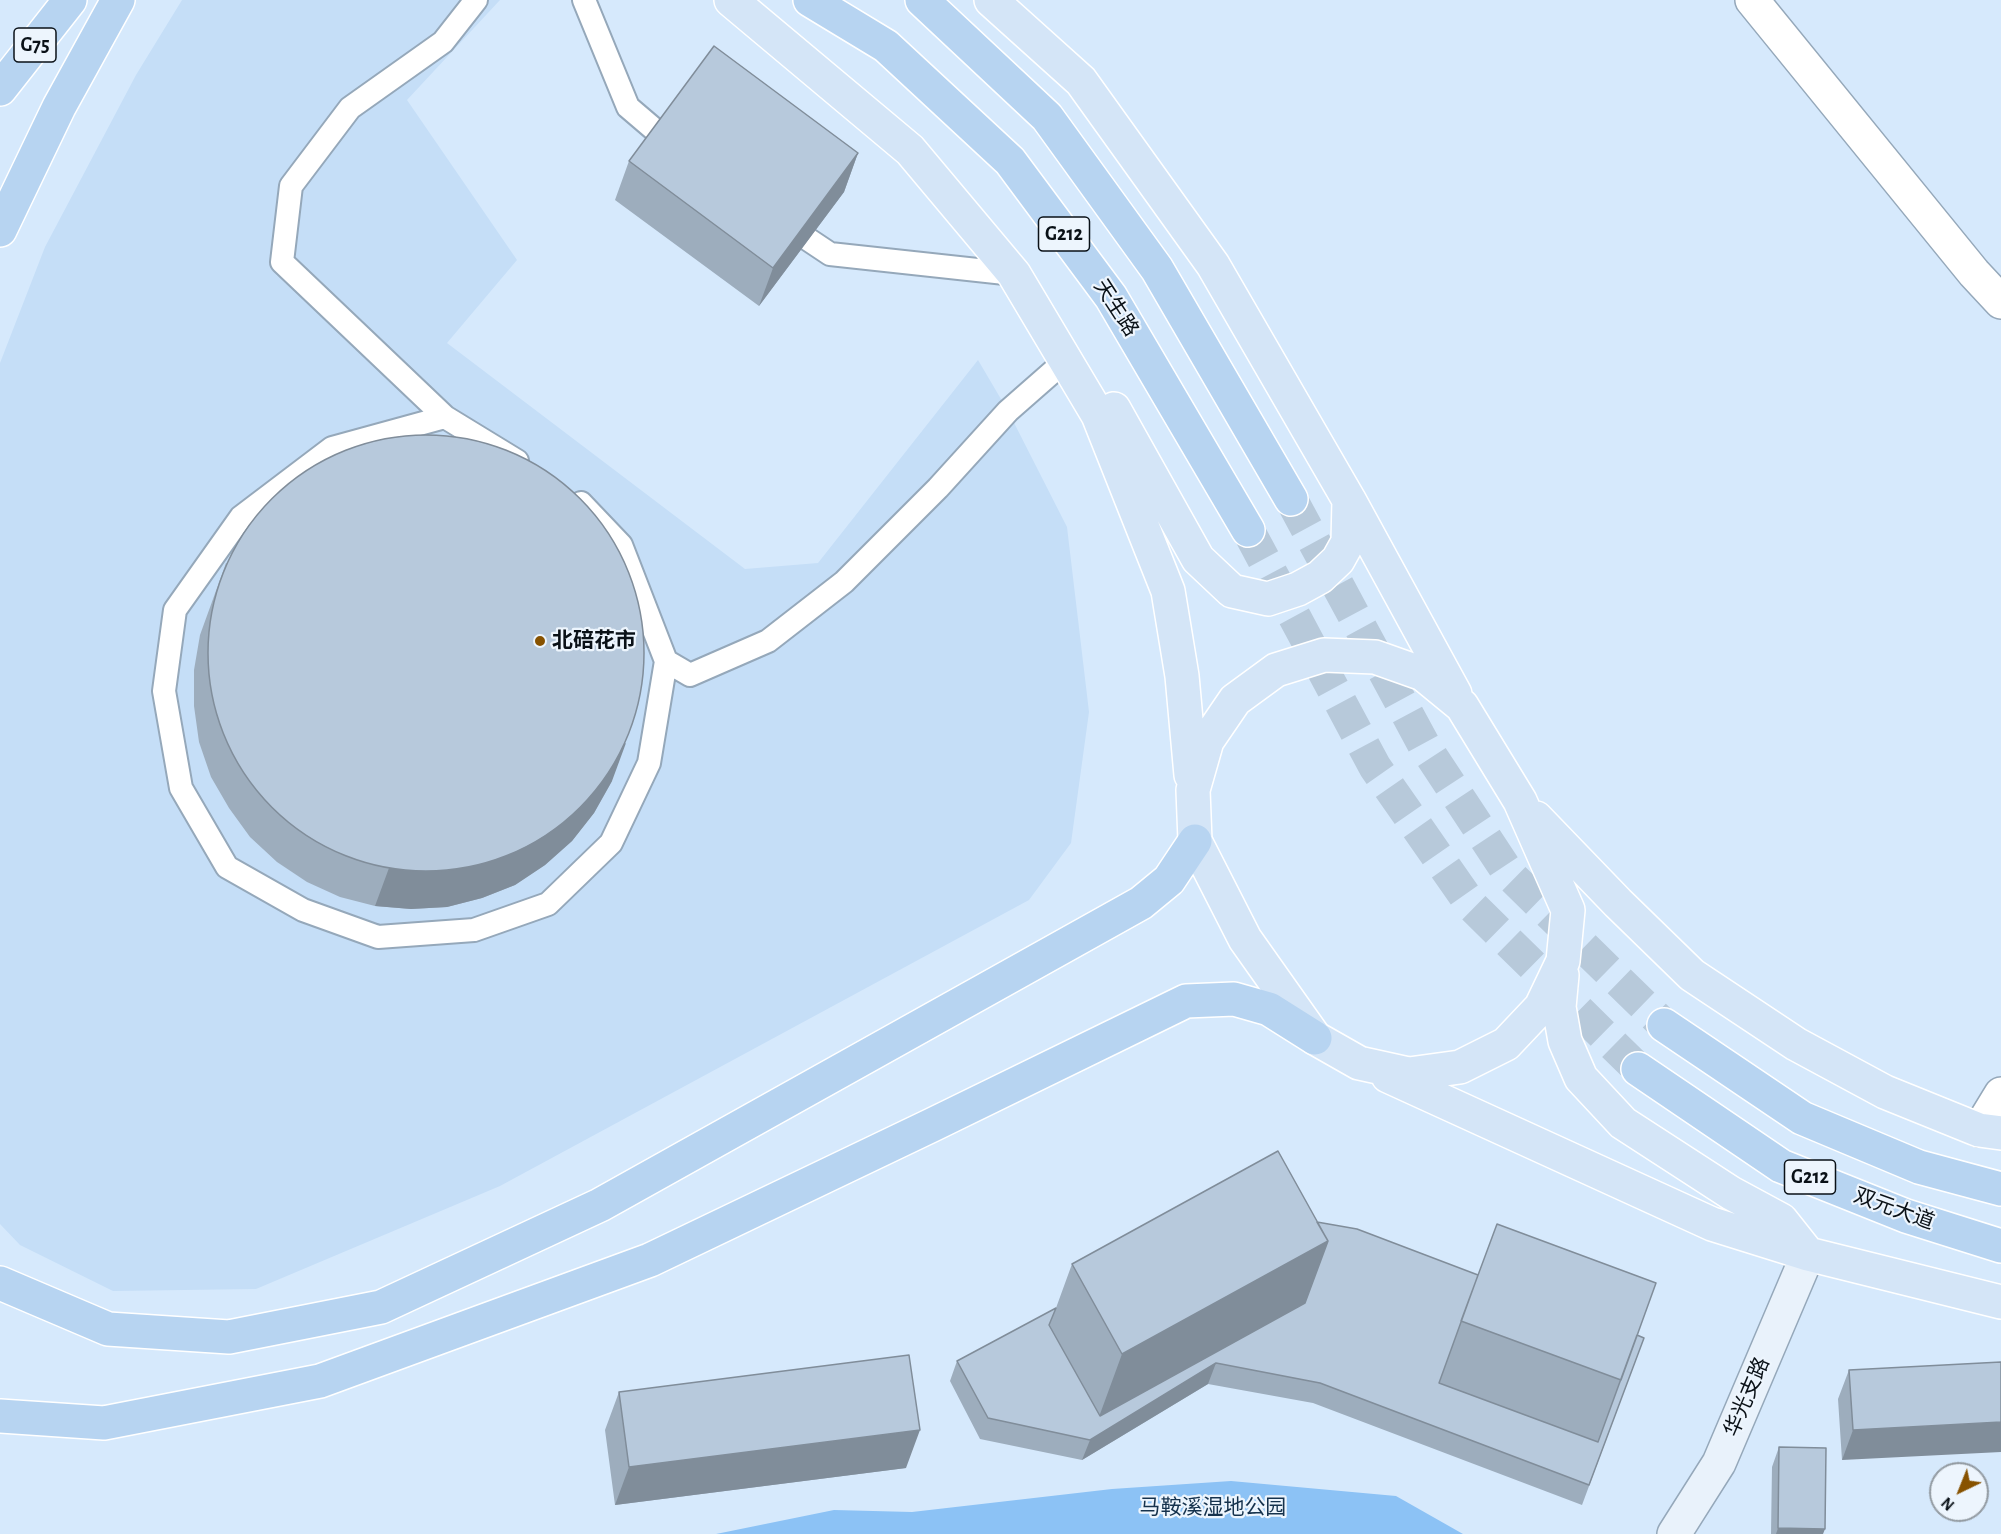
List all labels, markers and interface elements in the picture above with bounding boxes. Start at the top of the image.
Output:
road number: G75 [14,28,56,62]
road number: G212 [1038,217,1090,251]
street label: 天生路 [1088,275,1144,341]
place label: 北碚花市 [552,628,636,654]
marker: 北碚花市 [533,634,547,648]
road number: G212 [1784,1160,1836,1194]
street label: 双元大道 [1850,1183,1938,1235]
street label: 华光支路 [1719,1353,1775,1441]
north arrow [1929,1462,1989,1522]
text: N [1939,1494,1958,1513]
park label: 马鞍溪湿地公园 [1140,1495,1286,1521]

